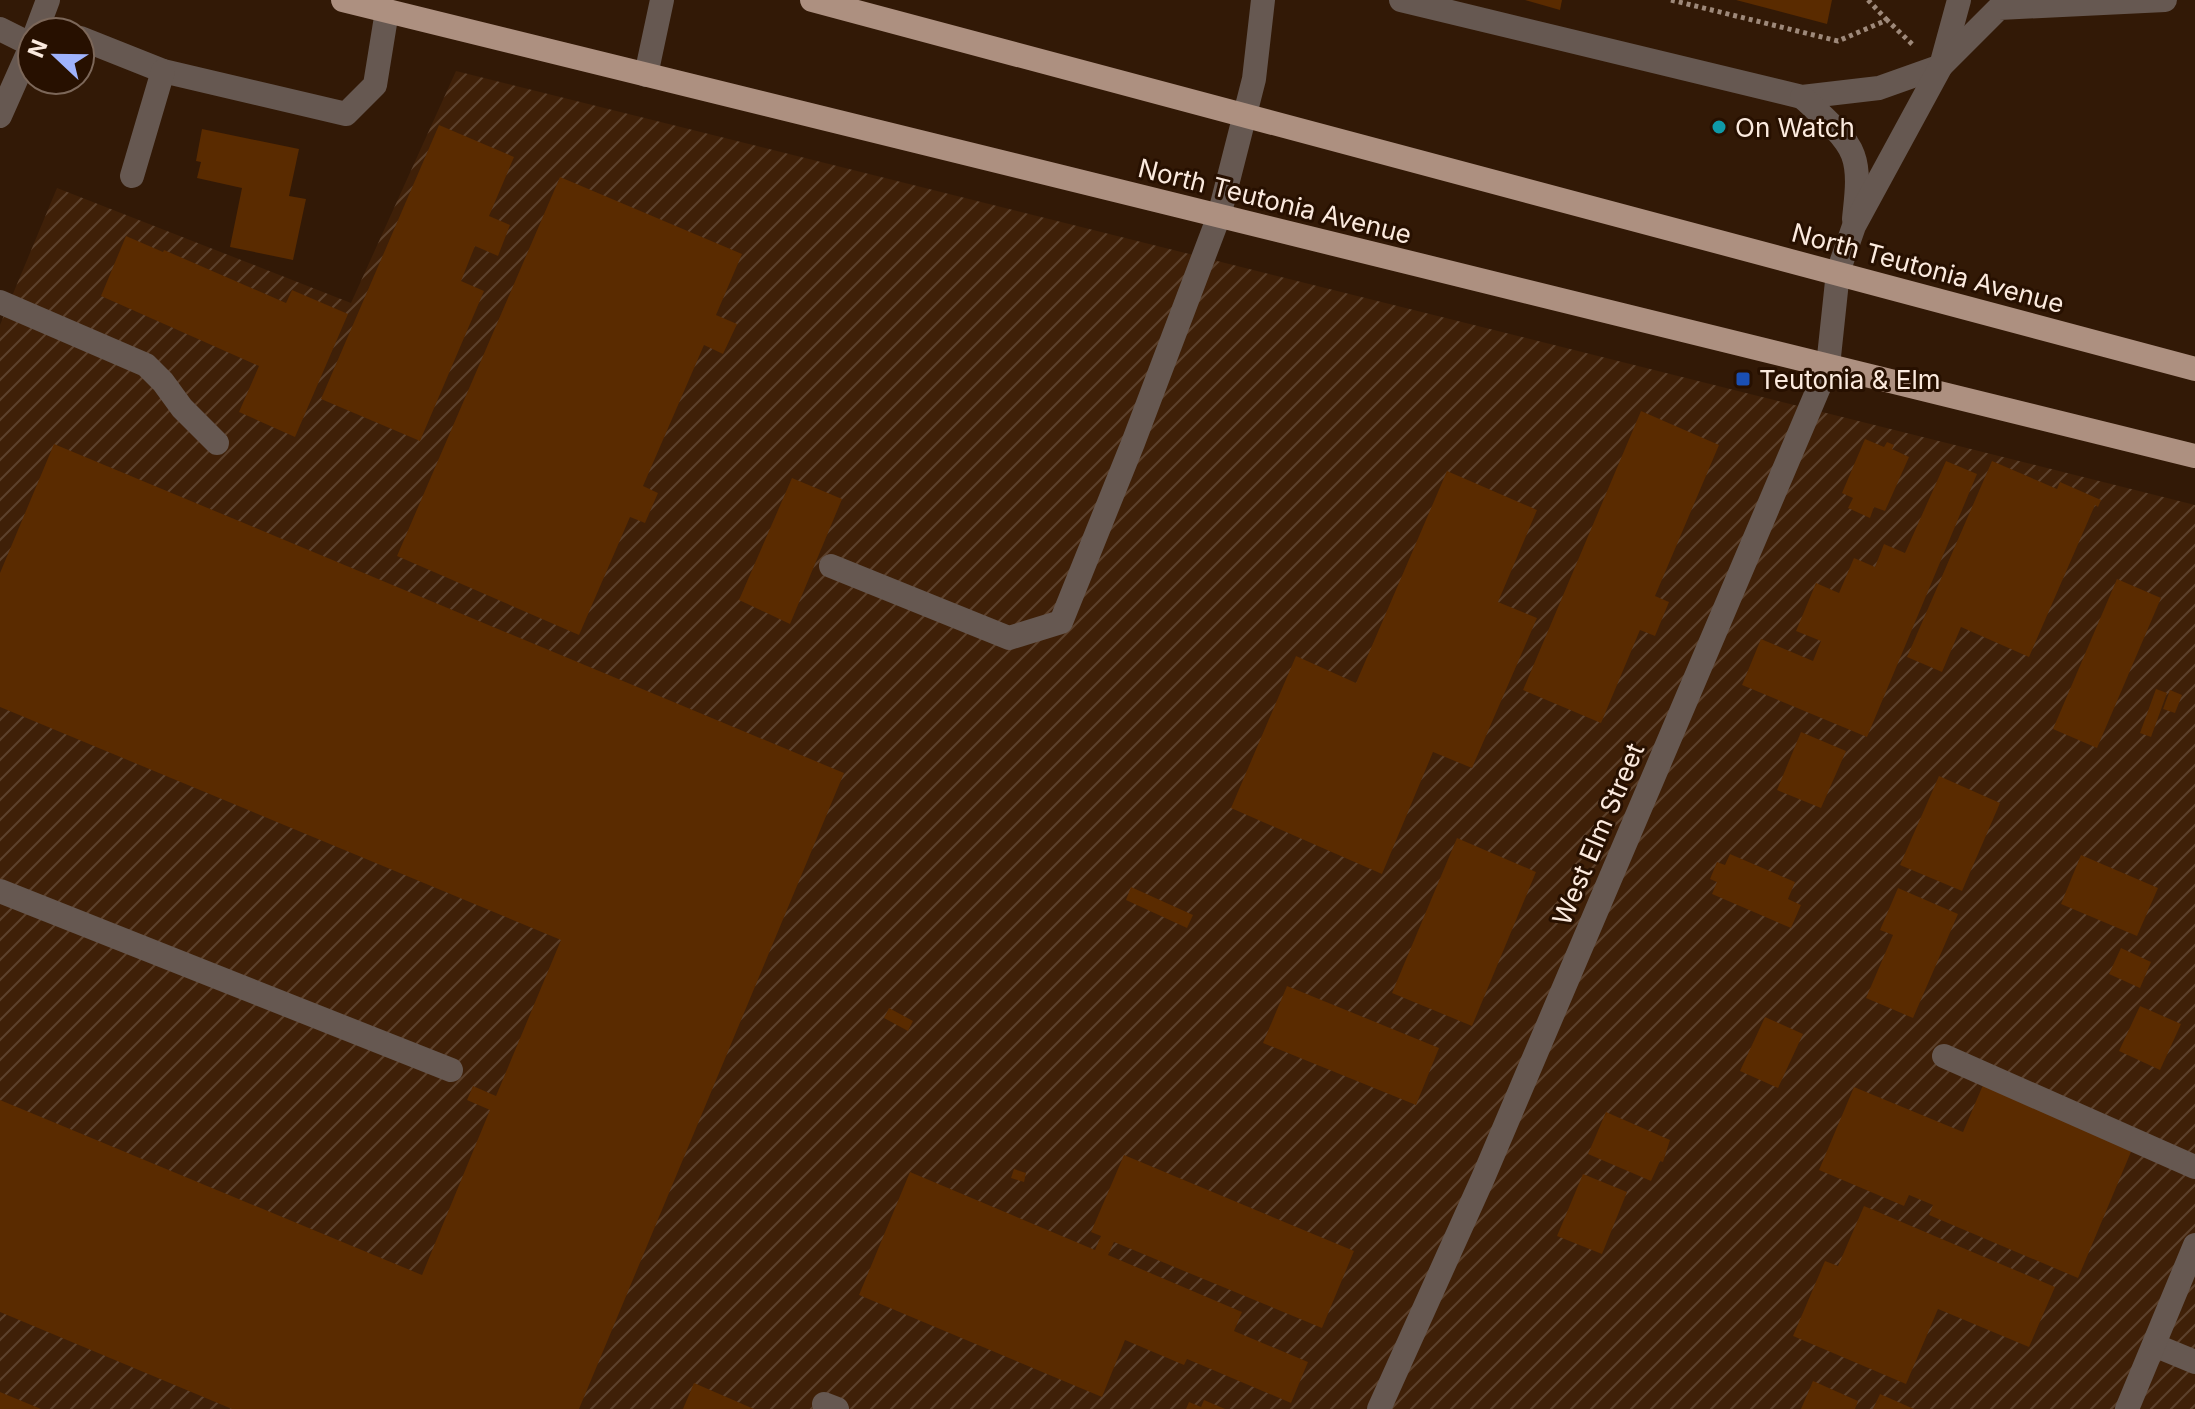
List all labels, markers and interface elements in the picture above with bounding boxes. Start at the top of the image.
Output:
north arrow [16,16,96,96]
text: N [22,36,53,61]
place label: On Watch [1735,112,1855,143]
marker: On Watch [1710,118,1728,136]
street label: North Teutonia Avenue [1135,152,1415,250]
street label: North Teutonia Avenue [1788,217,2068,319]
place label: Teutonia & Elm [1759,364,1940,395]
marker: Teutonia & Elm [1734,370,1752,388]
street label: West Elm Street [1546,738,1650,930]

